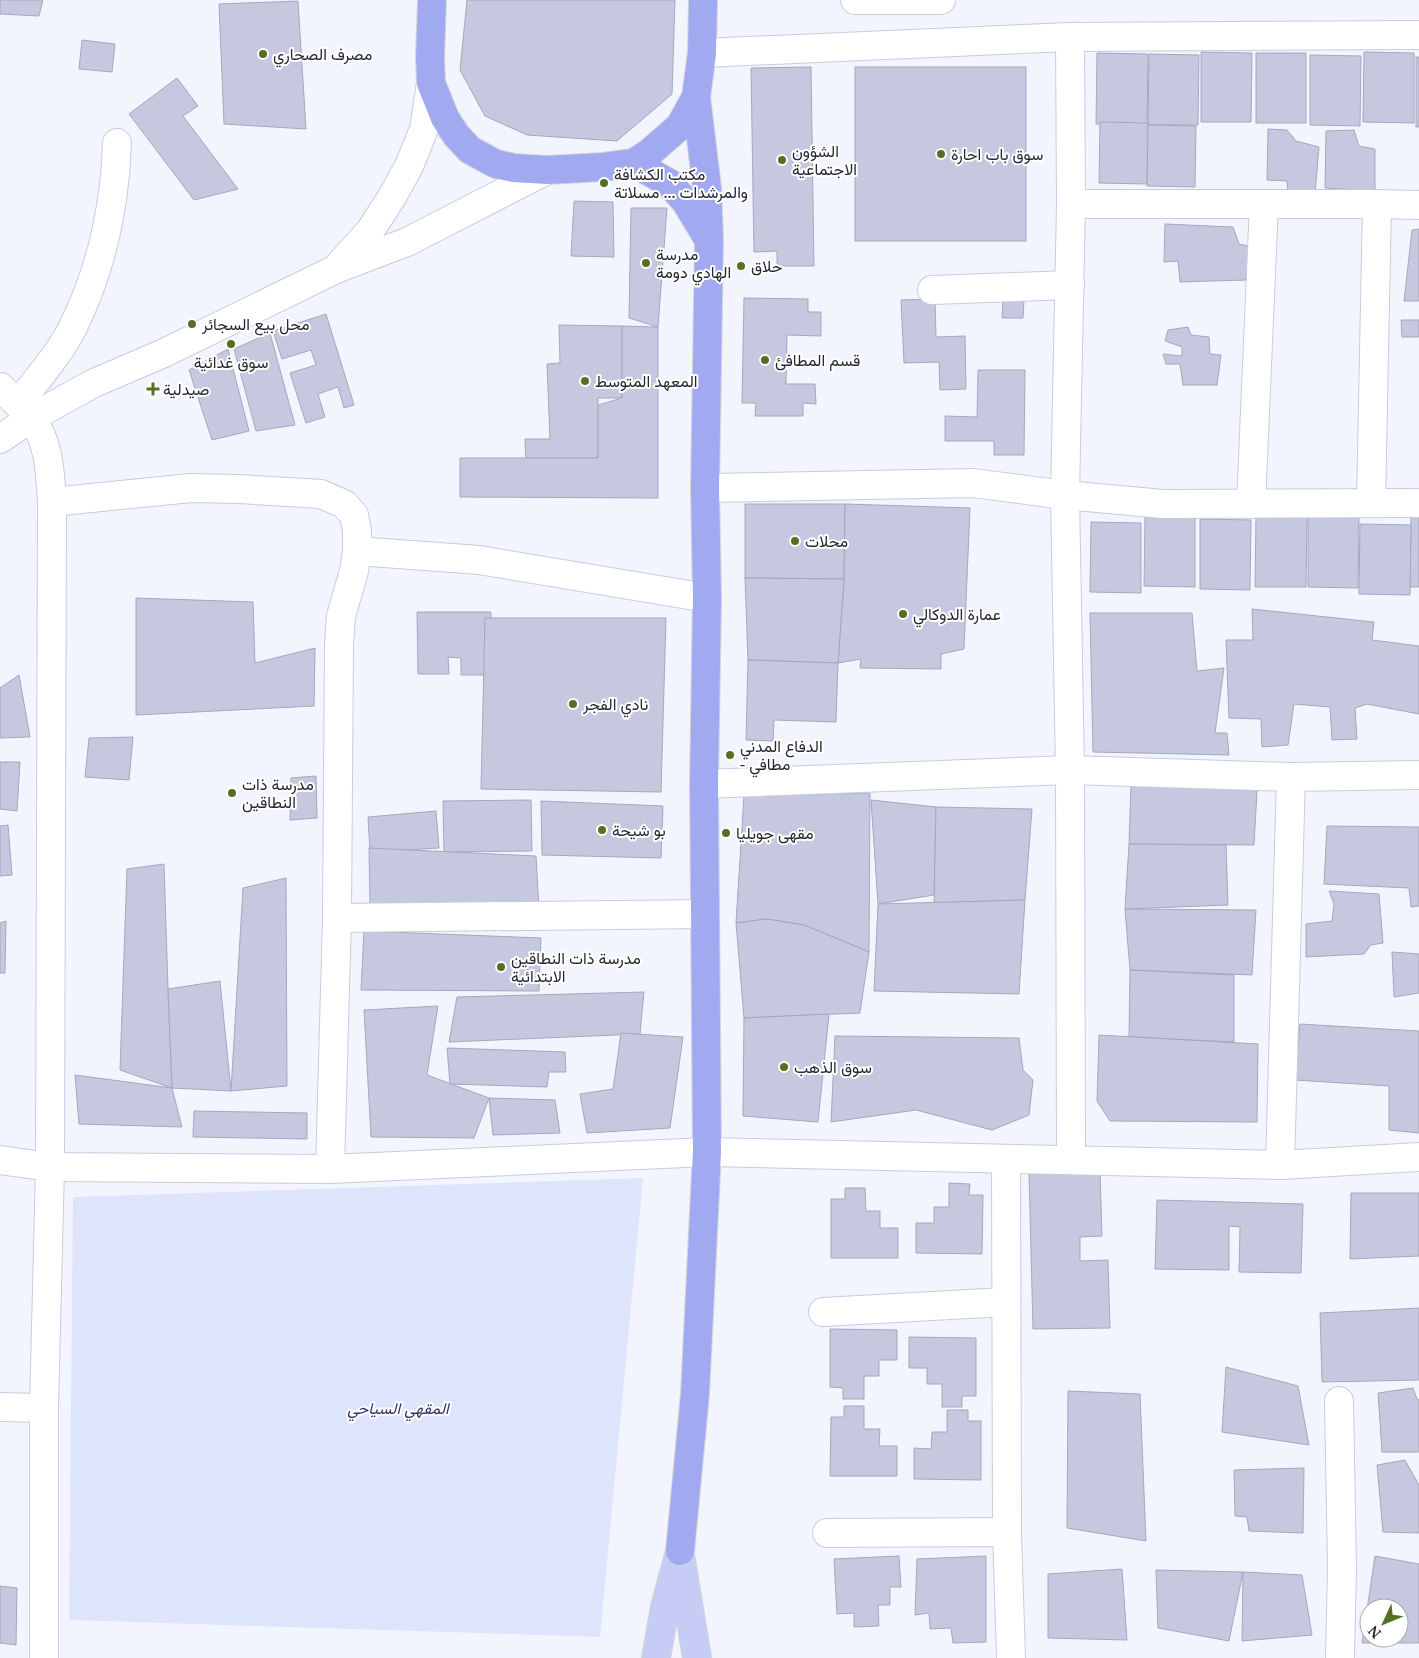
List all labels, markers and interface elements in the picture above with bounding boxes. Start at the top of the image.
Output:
place label: مصرف الصحاري [273,43,372,68]
marker: مصرف الصحاري [257,48,269,60]
place label: الشؤون الاجتماعية [792,140,857,180]
place label: سوق باب احارة [951,143,1043,165]
marker: سوق باب احارة [935,148,947,160]
marker: الشؤون الاجتماعية [776,154,788,166]
place label: مكتب الكشافة والمرشدات ... مسلاتة [614,163,748,203]
marker: مكتب الكشافة والمرشدات ... مسلاتة [598,177,610,189]
place label: مدرسة الهادي دومة [656,243,731,286]
place label: حلاق [751,255,783,277]
marker: مدرسة الهادي دومة [640,257,652,269]
marker: حلاق [735,260,747,272]
place label: محل بيع السجائر [201,313,309,336]
marker: محل بيع السجائر [186,318,198,330]
marker: سوق غدائية [225,338,237,350]
place label: قسم المطافئ [775,349,860,371]
place label: سوق غدائية [194,351,268,373]
marker: قسم المطافئ [759,354,771,366]
place label: المعهد المتوسط [595,370,697,392]
marker: المعهد المتوسط [579,375,591,387]
place label: صيدلية [163,378,209,400]
marker: صيدلية [147,383,159,395]
place label: محلات [805,530,848,552]
marker: محلات [789,535,801,547]
place label: عمارة الدوكالي [913,603,1001,628]
marker: عمارة الدوكالي [897,608,909,620]
place label: نادي الفجر [582,693,648,718]
marker: نادي الفجر [567,698,579,710]
place label: الدفاع المدني - مطافي [740,735,823,778]
marker: الدفاع المدني - مطافي [724,749,736,761]
place label: مدرسة ذات النطاقين [242,773,314,813]
marker: مدرسة ذات النطاقين [226,787,238,799]
place label: بو شيحة [612,819,666,841]
place label: مقهى جويليا [736,822,814,844]
marker: بو شيحة [596,824,608,836]
marker: مقهى جويليا [720,827,732,839]
place label: مدرسة ذات النطاقين الابتدائية [511,947,641,987]
marker: مدرسة ذات النطاقين الابتدائية [495,961,507,973]
place label: سوق الذهب [794,1056,872,1078]
marker: سوق الذهب [778,1061,790,1073]
park label: المقهي السياحي [347,1397,451,1422]
north arrow [1359,1598,1409,1648]
text: N [1364,1622,1385,1643]

